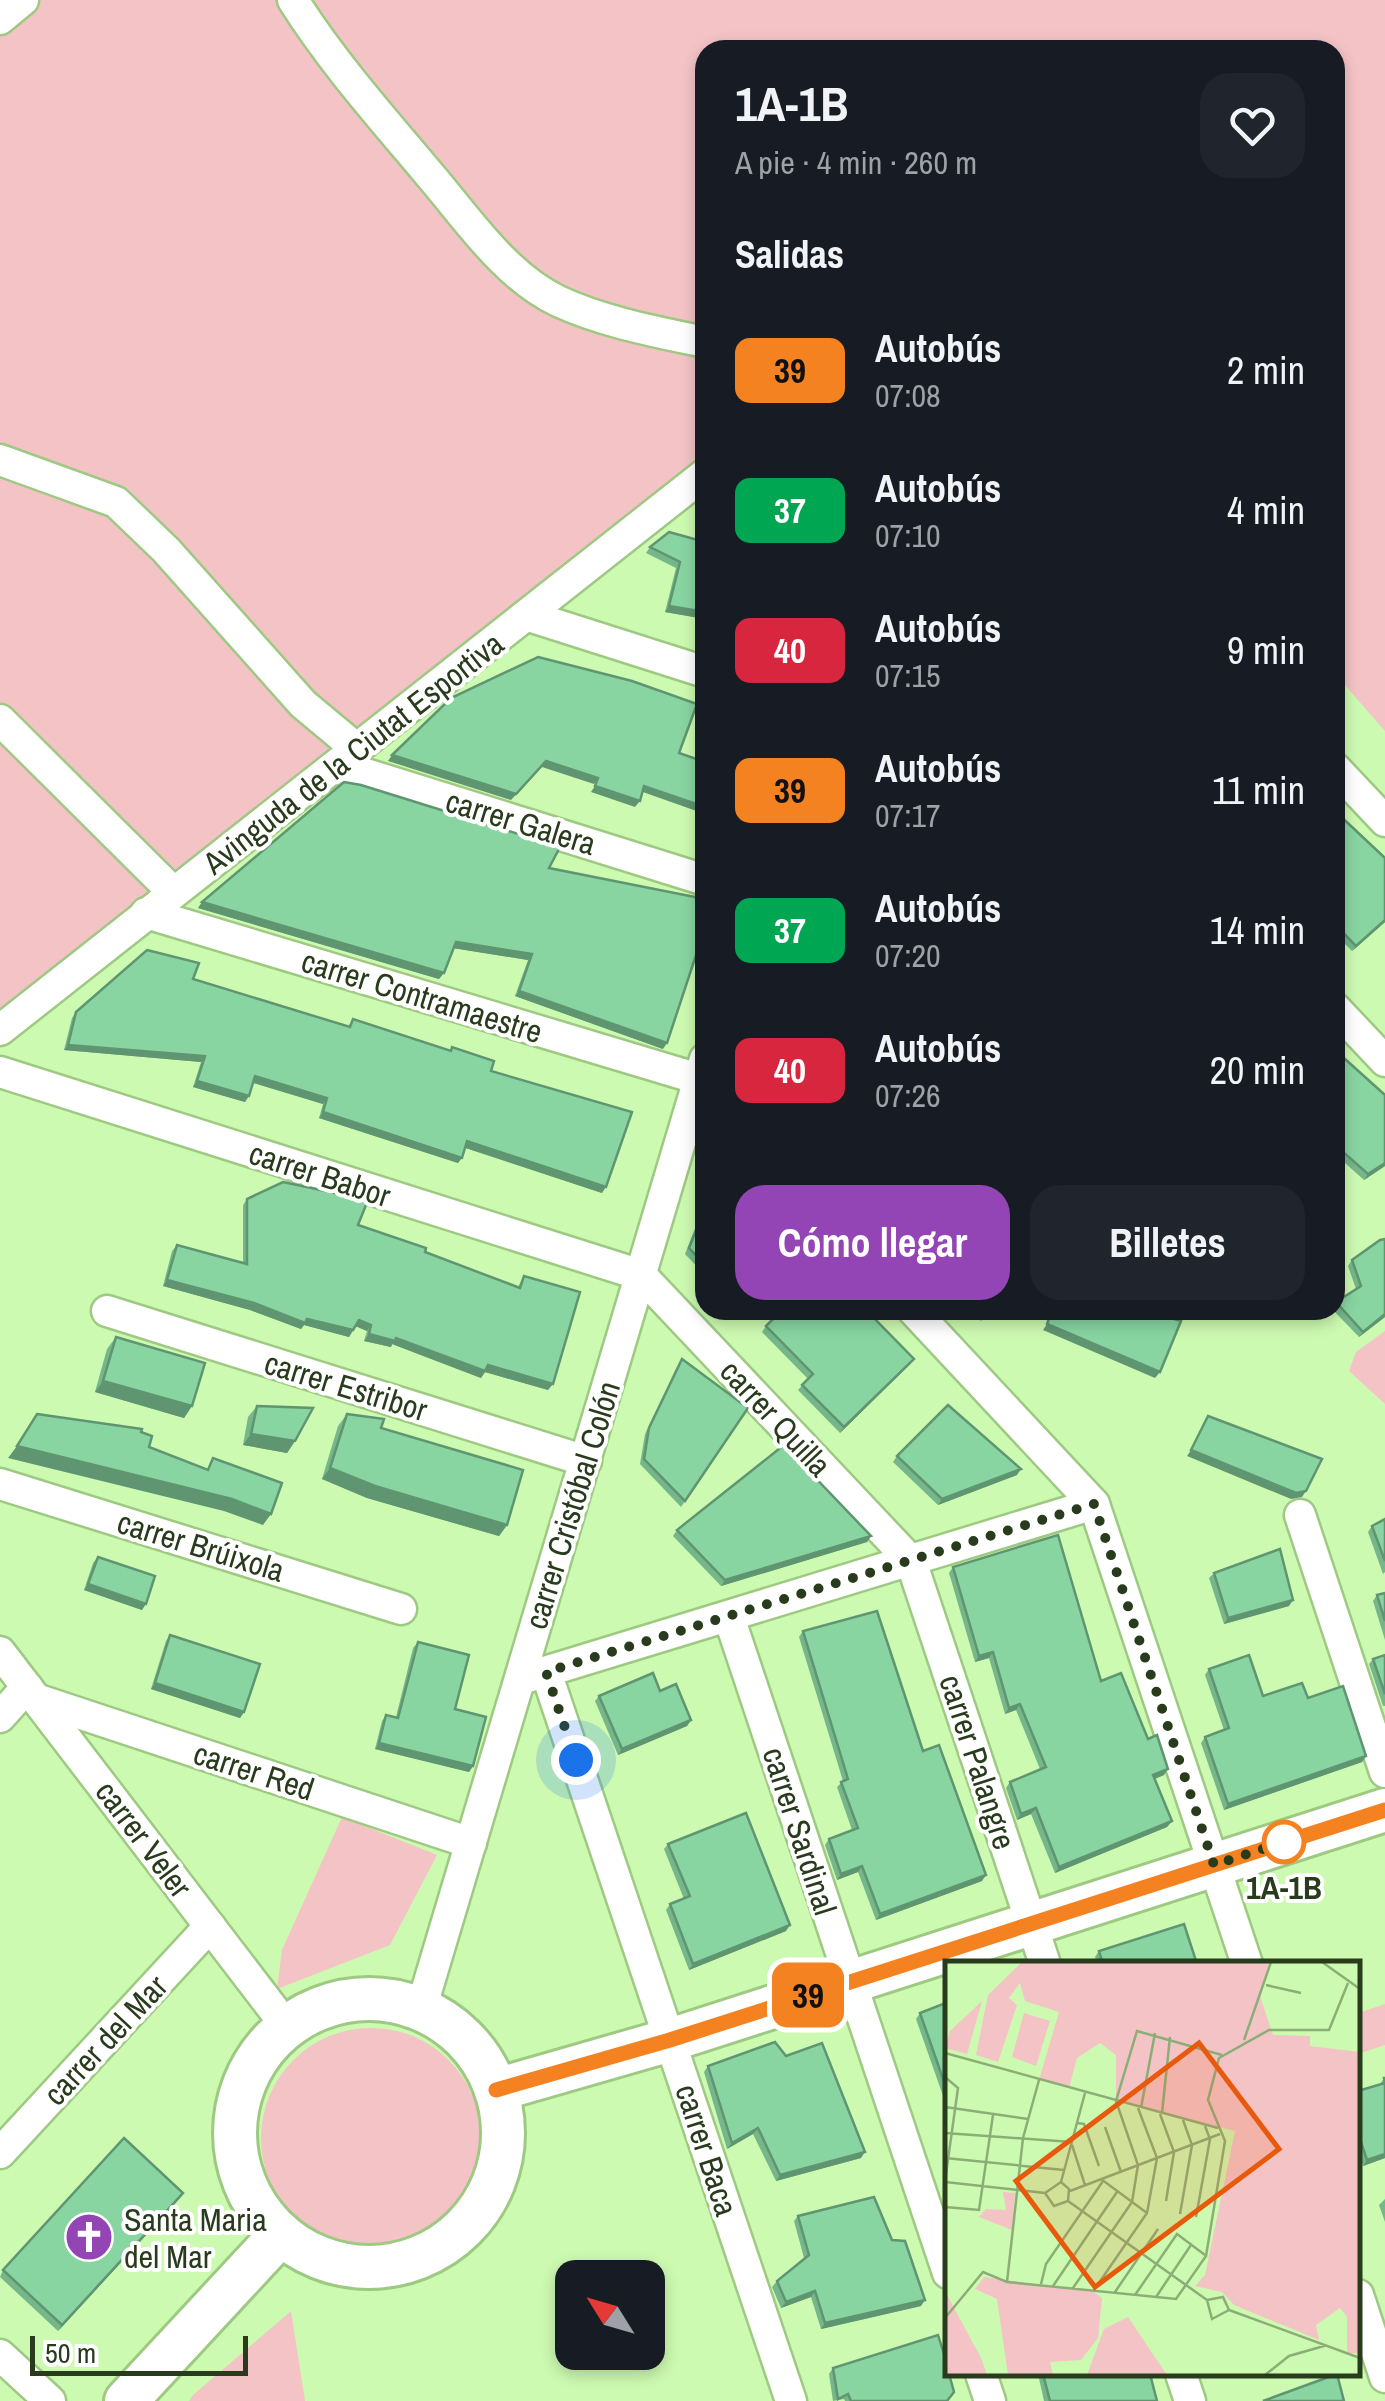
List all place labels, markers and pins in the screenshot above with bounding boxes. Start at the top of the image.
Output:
marker: 1A-1B [1263,1821,1305,1863]
place label: 1A-1B [1246,1866,1322,1909]
place label: Santa Maria del Mar [124,2198,267,2278]
church icon: Santa Maria del Mar [63,2211,115,2263]

